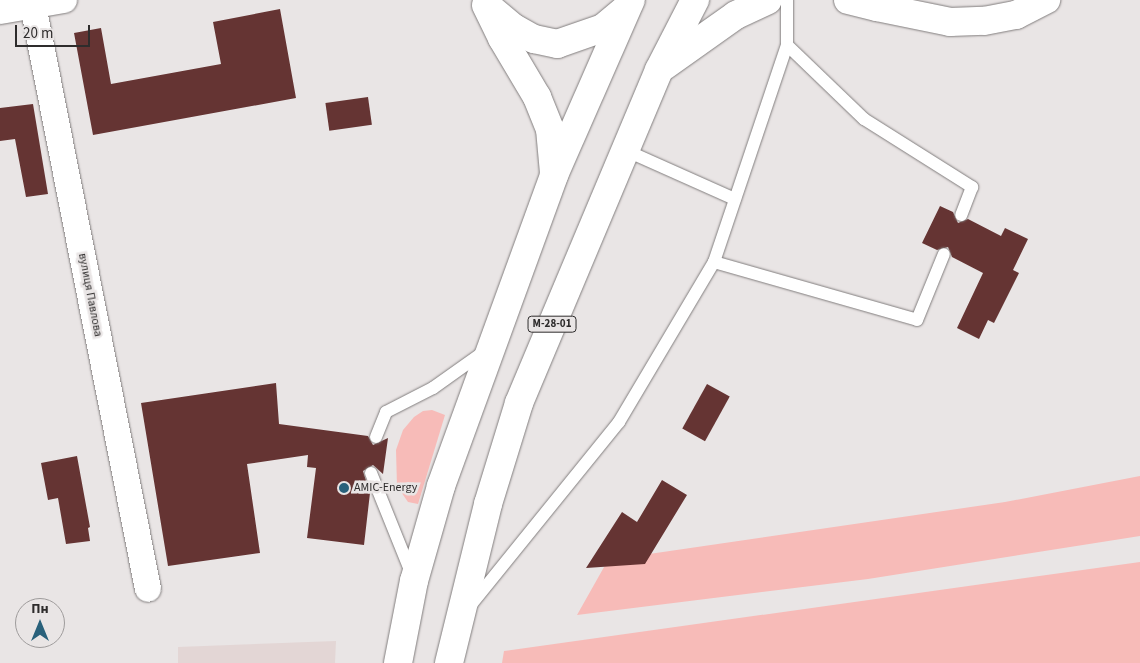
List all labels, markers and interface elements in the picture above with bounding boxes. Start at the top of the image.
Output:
scale bar [18,15,92,47]
text: 20 m [23,23,53,44]
street label: вулиця Павлова [75,252,105,338]
road number: М-28-01 [527,316,577,332]
place label: AMIC-Energy [354,481,417,495]
marker: AMIC-Energy [338,482,350,494]
north arrow [15,598,65,648]
text: Пн [31,599,49,619]

